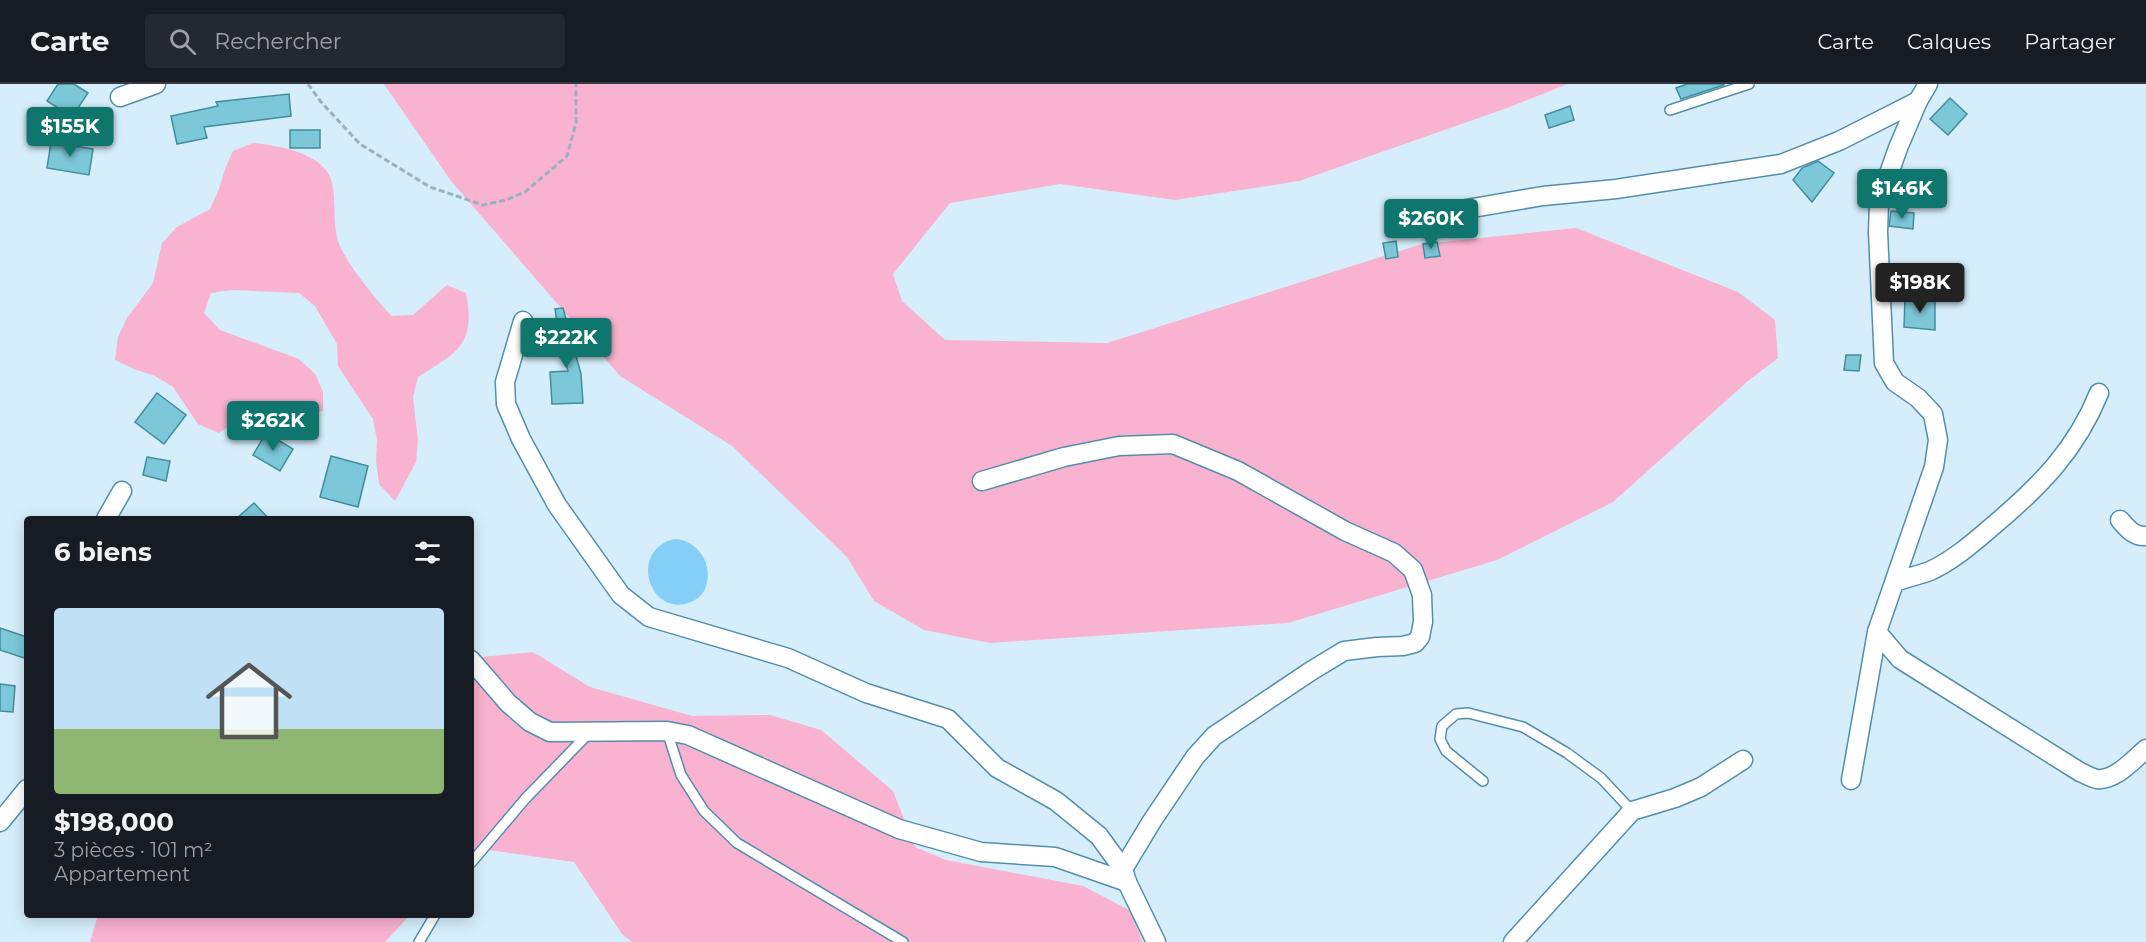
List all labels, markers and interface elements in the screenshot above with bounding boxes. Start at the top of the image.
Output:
search box [145,14,565,68]
text: Carte [30,24,109,58]
icon: search [166,25,199,58]
text: Rechercher [214,28,342,55]
text: Carte [1817,29,1874,54]
text: Calques [1907,29,1991,54]
text: Partager [2024,29,2116,54]
pin: $155K [28,107,112,158]
text: $155K [41,114,99,138]
pin: $146K [1860,169,1944,220]
text: $146K [1871,176,1933,200]
pin: $260K [1389,199,1473,250]
text: $260K [1398,206,1464,230]
pin: $198K [1878,263,1962,314]
text: $198K [1889,270,1951,294]
pin: $222K [524,318,608,369]
text: $222K [535,325,597,349]
pin: $262K [231,401,315,452]
text: $262K [241,408,305,432]
text: 6 biens [54,536,152,568]
icon: filters [411,536,444,569]
icon: home [195,647,303,755]
text: $198,000 [54,806,174,838]
text: 3 pièces · 101 m² [54,838,213,862]
text: Appartement [54,862,190,886]

